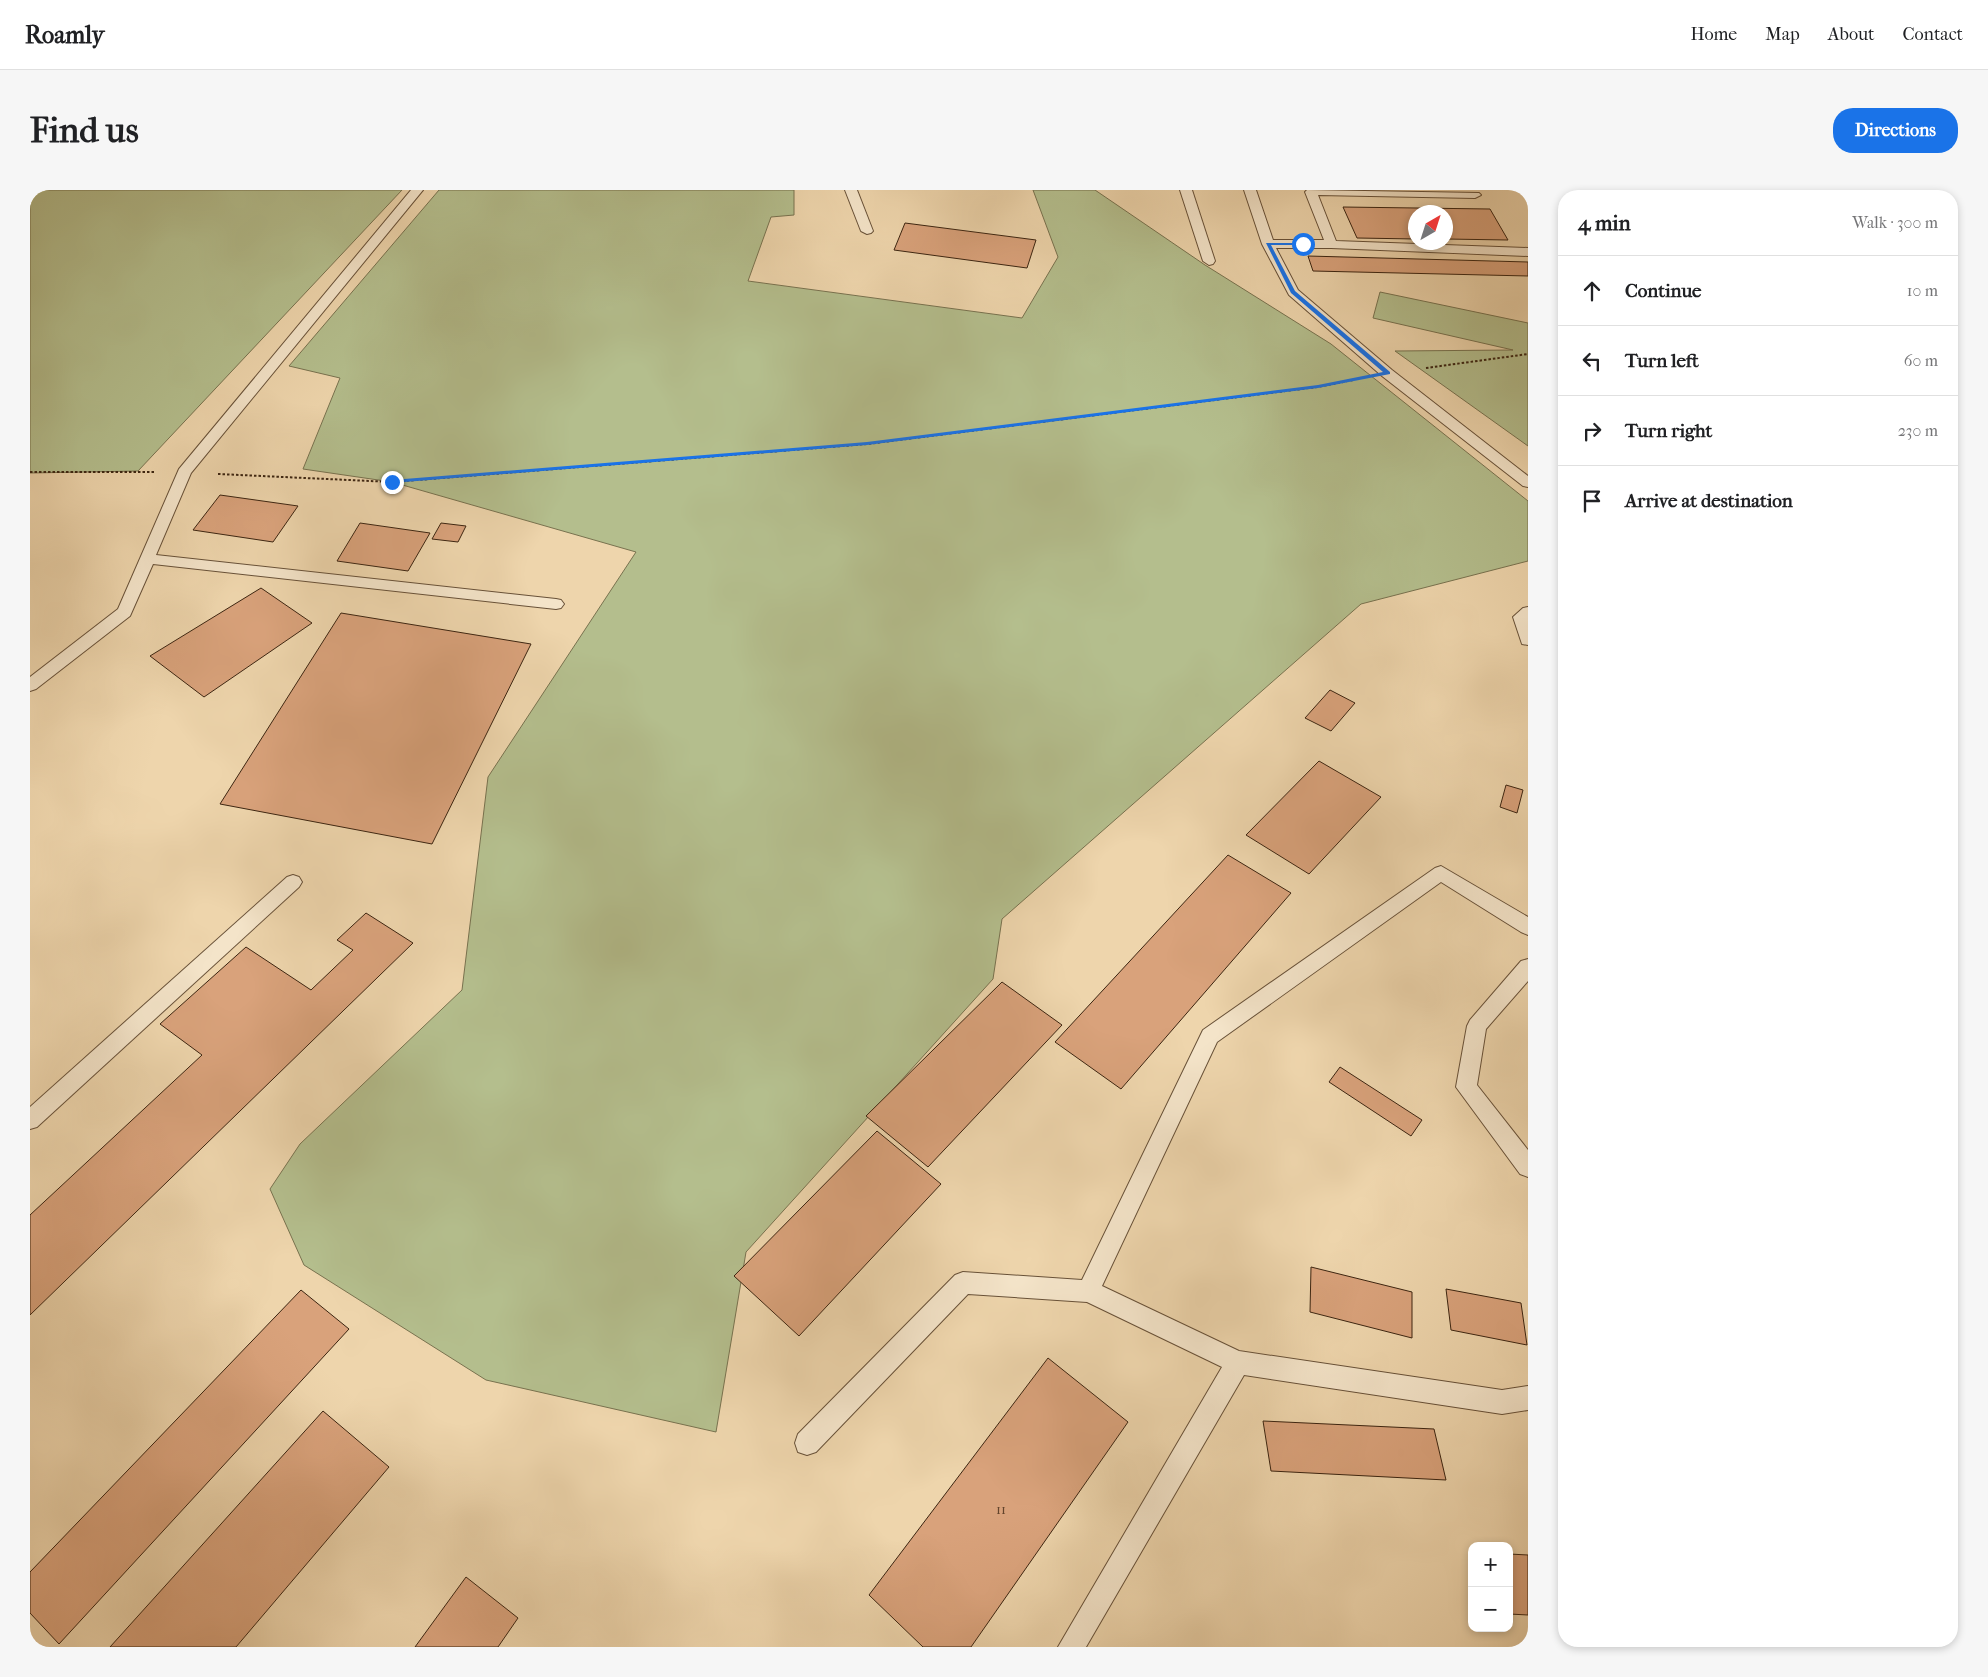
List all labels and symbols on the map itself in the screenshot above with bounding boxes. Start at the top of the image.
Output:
north arrow [1408,205,1453,250]
route start [1292,233,1315,256]
route end [381,471,404,494]
house number: 11 [996,1501,1006,1518]

